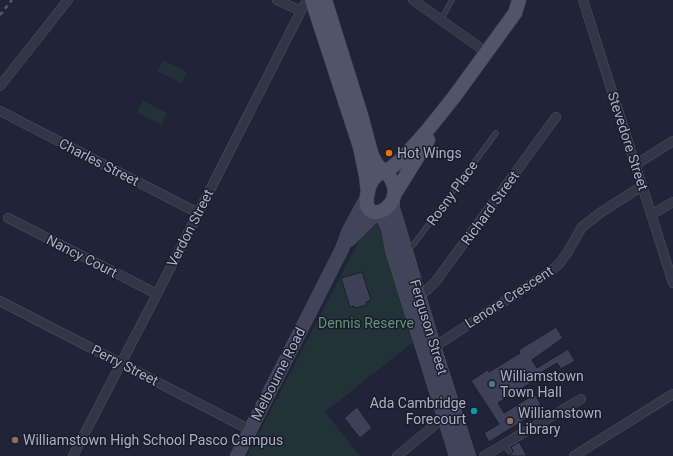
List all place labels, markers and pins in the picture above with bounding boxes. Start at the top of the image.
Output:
place label: Hot Wings [397,145,462,161]
marker: Hot Wings [384,148,394,158]
place label: Williamstown Town Hall [500,368,584,400]
marker: Williamstown Town Hall [487,379,497,389]
place label: Ada Cambridge Forecourt [370,395,466,427]
place label: Williamstown Library [518,405,602,437]
marker: Ada Cambridge Forecourt [469,406,479,416]
marker: Williamstown Library [505,416,515,426]
place label: Williamstown High School Pasco Campus [23,432,283,448]
marker: Williamstown High School Pasco Campus [10,435,20,445]

